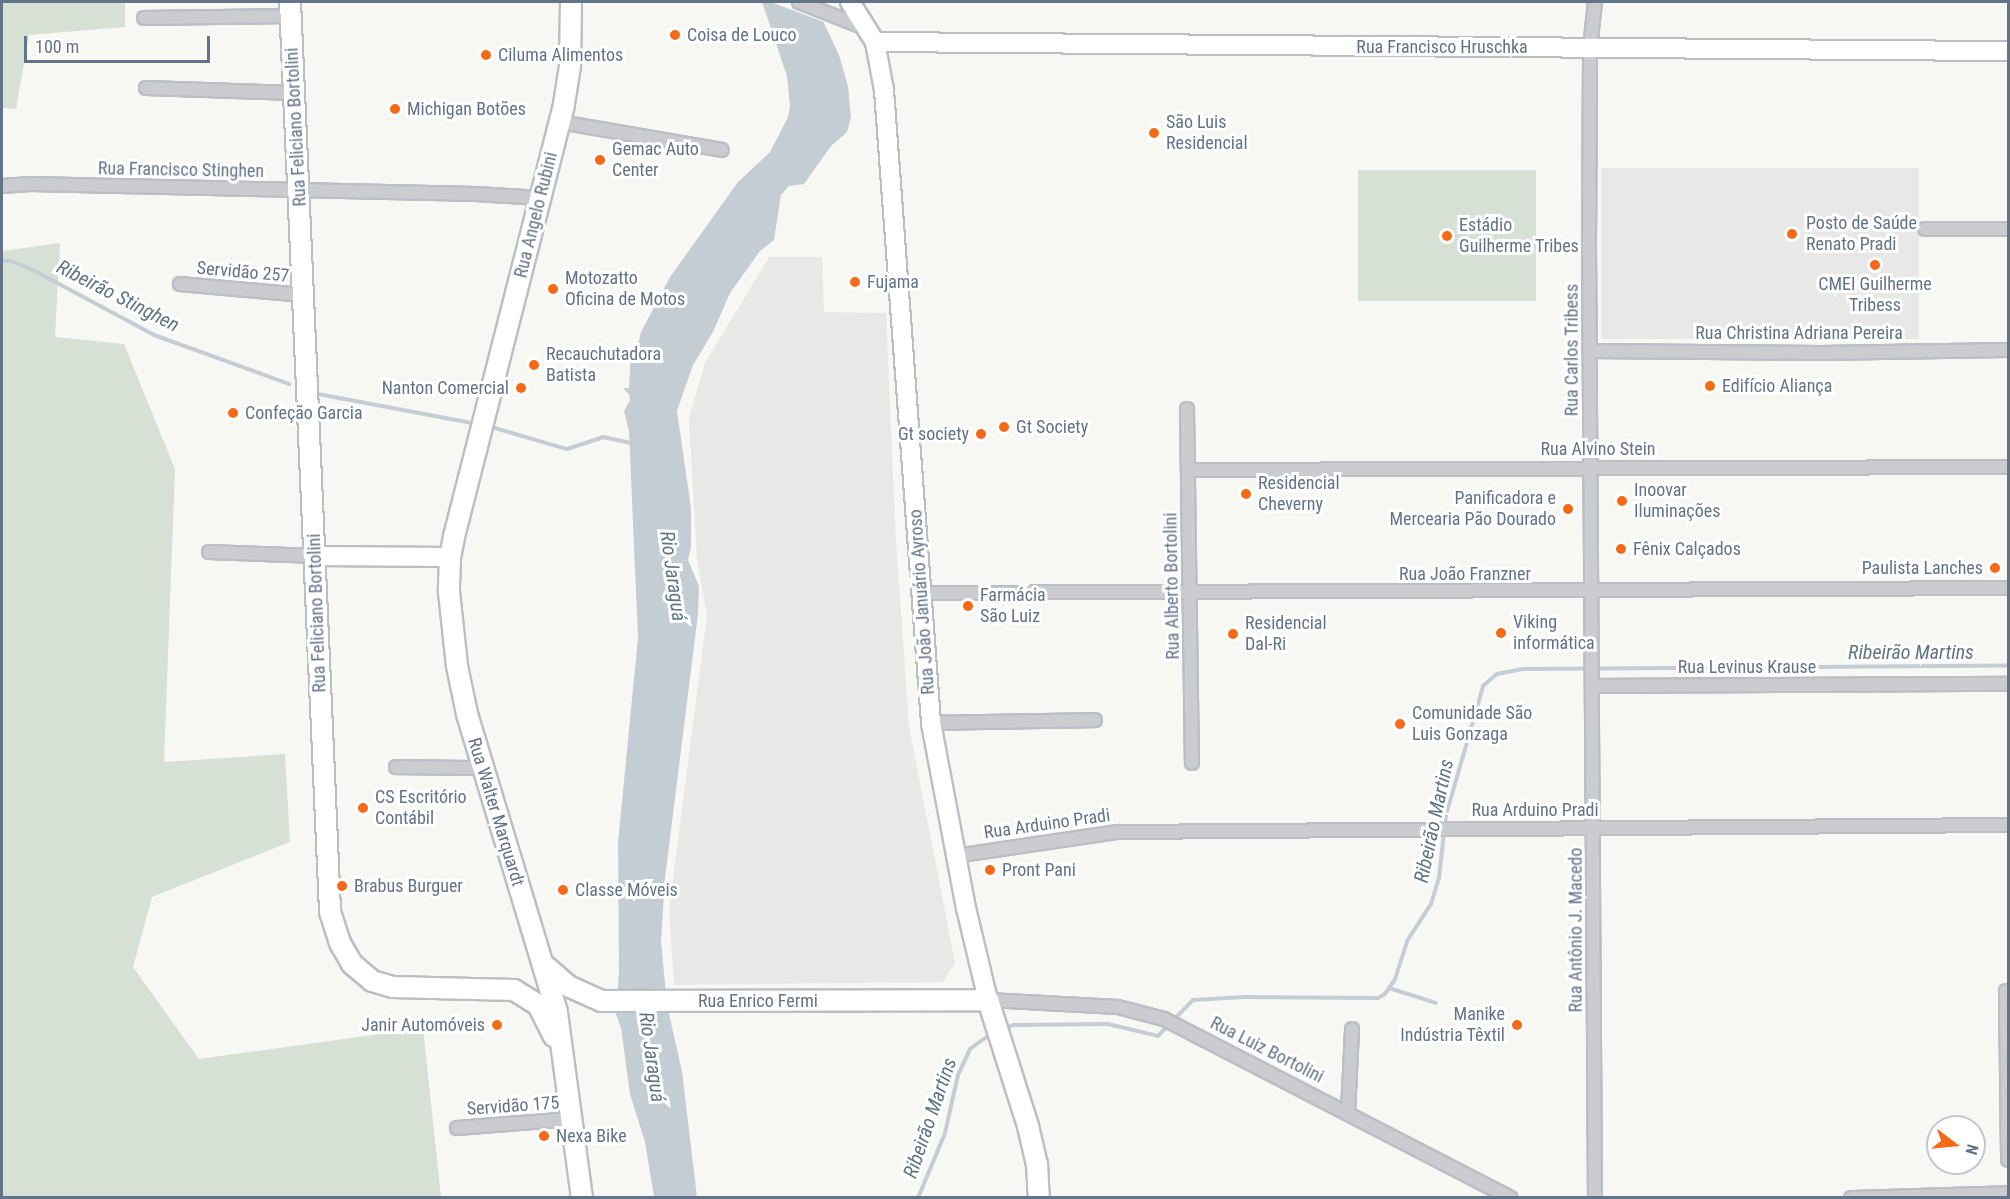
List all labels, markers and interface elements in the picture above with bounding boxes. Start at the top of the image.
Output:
scale bar [27,24,213,62]
place label: Coisa de Louco [687,24,796,46]
marker: Coisa de Louco [668,28,682,42]
text: 100 m [35,36,79,57]
street label: Rua Francisco Hruschka [1356,36,1528,58]
place label: Ciluma Alimentos [498,44,623,66]
street label: Rua Feliciano Bortolini [281,47,311,207]
marker: Ciluma Alimentos [479,48,493,62]
place label: Michigan Botões [407,98,526,120]
marker: Michigan Botões [388,102,402,116]
place label: São Luis Residencial [1166,112,1248,154]
marker: São Luis Residencial [1147,126,1161,140]
place label: Gemac Auto Center [612,139,699,182]
street label: Rua Angelo Rubini [510,150,562,280]
marker: Gemac Auto Center [593,153,607,167]
street label: Rua Francisco Stinghen [98,158,264,182]
place label: Posto de Saúde Renato Pradi [1806,213,1917,256]
place label: Estádio Guilherme Tribes [1459,215,1579,258]
marker: Posto de Saúde Renato Pradi [1783,225,1801,243]
marker: Estádio Guilherme Tribes [1440,229,1454,243]
water label: Ribeirão Stinghen [53,255,183,337]
street label: Servidão 257 [196,257,290,287]
marker: CMEI Guilherme Tribess [1868,258,1882,272]
place label: Motozatto Oficina de Motos [565,268,685,310]
place label: Fujama [867,271,919,293]
place label: CMEI Guilherme Tribess [1818,274,1932,316]
marker: Fujama [848,275,862,289]
marker: Motozatto Oficina de Motos [546,282,560,296]
street label: Rua Carlos Tribess [1561,284,1583,416]
street label: Rua Christina Adriana Pereira [1695,322,1903,344]
place label: Recauchutadora Batista [546,344,661,386]
marker: Recauchutadora Batista [527,358,541,372]
place label: Edifício Aliança [1722,375,1832,397]
place label: Nanton Comercial [382,377,509,399]
marker: Edifício Aliança [1703,379,1717,393]
marker: Nanton Comercial [514,381,528,395]
place label: Confeção Garcia [245,402,363,424]
marker: Confeção Garcia [226,406,240,420]
place label: Gt Society [1016,416,1088,438]
marker: Gt Society [997,420,1011,434]
place label: Gt society [898,423,969,445]
marker: Gt society [974,427,988,441]
street label: Rua Alvino Stein [1540,438,1656,460]
place label: Residencial Cheverny [1258,473,1340,516]
place label: Inoovar Iluminações [1634,480,1720,522]
marker: Residencial Cheverny [1239,487,1253,501]
place label: Panificadora e Mercearia Pão Dourado [1390,488,1556,530]
marker: Inoovar Iluminações [1615,494,1629,508]
marker: Panificadora e Mercearia Pão Dourado [1561,502,1575,516]
street label: Rua João Januário Ayroso [905,509,939,695]
street label: Rua Alberto Bortolini [1160,512,1184,660]
water label: Rio Jaraguá [655,529,691,623]
street label: Rua Feliciano Bortolini [303,533,331,693]
place label: Fênix Calçados [1633,538,1741,560]
marker: Fênix Calçados [1614,542,1628,556]
place label: Paulista Lanches [1862,557,1983,579]
marker: Paulista Lanches [1988,561,2002,575]
street label: Rua João Franzner [1399,563,1531,585]
place label: Farmácia São Luiz [980,585,1046,628]
marker: Farmácia São Luiz [961,599,975,613]
place label: Viking informática [1513,612,1595,654]
place label: Residencial Dal-Ri [1245,613,1327,656]
marker: Viking informática [1494,626,1508,640]
marker: Residencial Dal-Ri [1226,627,1240,641]
water label: Ribeirão Martins [1848,640,1974,664]
street label: Rua Levinus Krause [1678,656,1816,678]
place label: Comunidade São Luis Gonzaga [1412,703,1532,746]
marker: Comunidade São Luis Gonzaga [1393,717,1407,731]
street label: Rua Walter Marquardt [463,735,529,889]
water label: Ribeirão Martins [1409,757,1459,885]
place label: CS Escritório Contábil [375,787,467,830]
street label: Rua Arduino Pradi [1471,799,1599,821]
marker: CS Escritório Contábil [356,801,370,815]
street label: Rua Arduino Pradi [983,804,1111,844]
street label: Rua Antônio J. Macedo [1565,848,1587,1012]
place label: Pront Pani [1002,859,1076,881]
marker: Pront Pani [983,863,997,877]
place label: Brabus Burguer [354,875,463,897]
marker: Brabus Burguer [335,879,349,893]
place label: Classe Móveis [575,879,678,901]
marker: Classe Móveis [556,883,570,897]
street label: Rua Enrico Fermi [698,990,818,1012]
place label: Manike Indústria Têxtil [1400,1004,1505,1046]
water label: Rio Jaraguá [634,1010,670,1104]
street label: Rua Luiz Bortolini [1207,1012,1327,1088]
place label: Janir Automóveis [361,1014,485,1036]
marker: Janir Automóveis [490,1018,504,1032]
marker: Manike Indústria Têxtil [1510,1018,1524,1032]
water label: Ribeirão Martins [898,1055,962,1181]
street label: Servidão 175 [466,1092,560,1120]
north arrow [1926,1115,1986,1175]
place label: Nexa Bike [556,1125,627,1147]
marker: Nexa Bike [537,1129,551,1143]
text: N [1961,1142,1982,1157]

